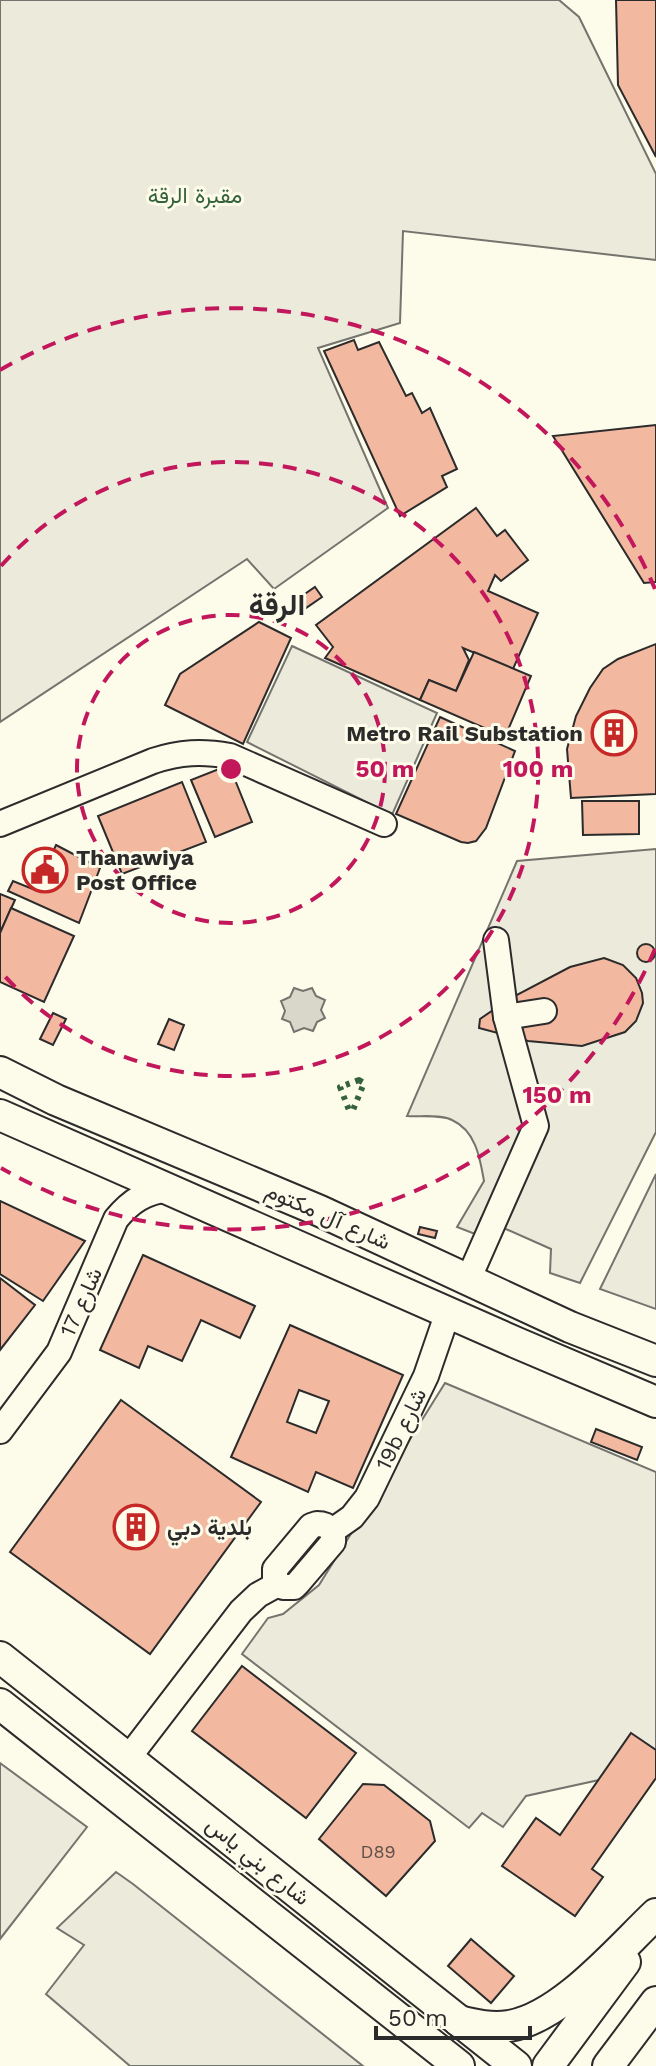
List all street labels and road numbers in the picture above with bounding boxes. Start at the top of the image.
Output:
street label: شارع آل مكتوم [261,1177,394,1256]
street label: شارع 17 [55,1264,109,1341]
street label: 19b شارع [371,1384,433,1475]
street label: شارع بني ياس [197,1812,315,1915]

